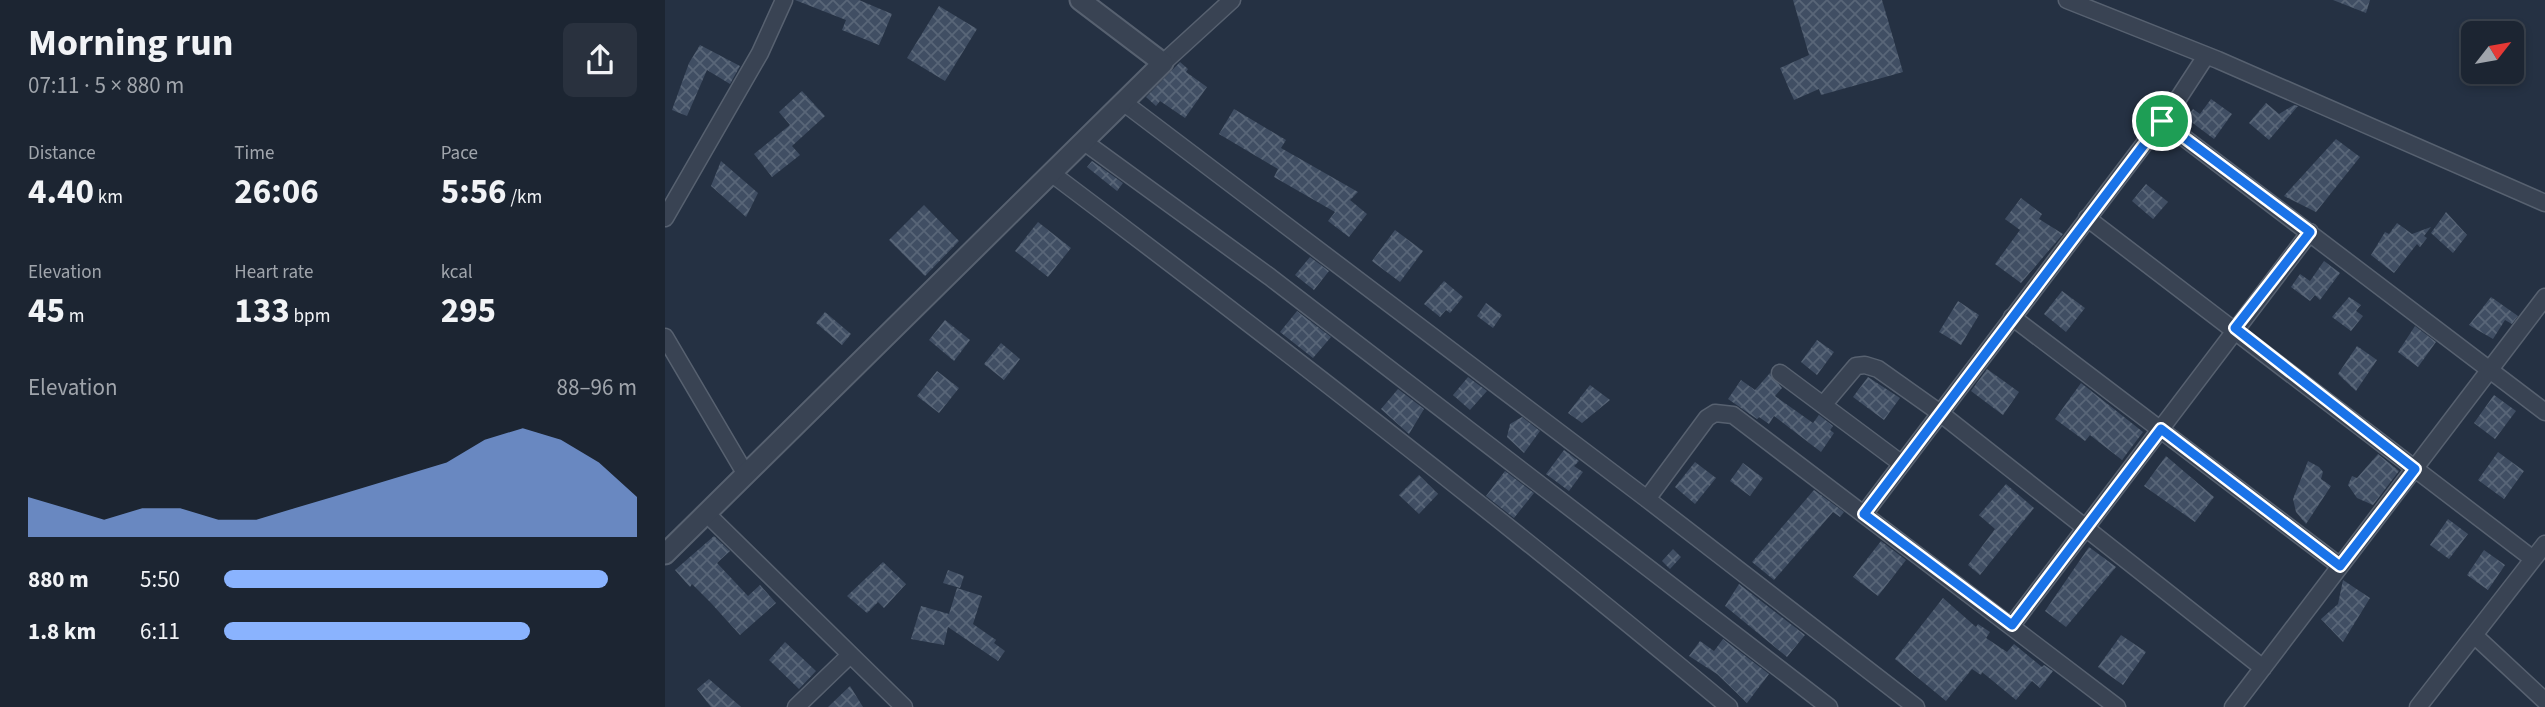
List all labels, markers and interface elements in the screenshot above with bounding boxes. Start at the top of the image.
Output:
text: Morning run [28,16,233,70]
north arrow [2461,21,2523,84]
map controls [2461,21,2524,84]
button: share [563,23,637,97]
text: 07:11 · 5 × 880 m [28,69,184,102]
pin [2132,91,2192,151]
icon: arrive [2143,102,2181,140]
text: Distance [28,140,96,167]
text: Time [234,140,274,167]
text: Pace [441,140,478,167]
text: 4.40 [28,167,94,217]
text: 26:06 [234,167,319,217]
text: 5:56 [441,167,507,217]
text: km [94,184,123,211]
text: /km [507,184,542,211]
text: Elevation [28,259,102,286]
text: Heart rate [234,259,313,286]
text: kcal [441,259,473,286]
text: 45 [28,286,65,336]
text: 133 [234,286,290,336]
text: 295 [441,286,496,336]
text: m [65,303,85,330]
text: bpm [290,303,330,330]
text: Elevation [28,371,118,404]
text: 88–96 m [557,371,637,404]
text: 880 m [28,563,89,596]
text: 5:50 [140,563,180,596]
text: 1.8 km [28,615,96,648]
text: 6:11 [140,615,180,648]

